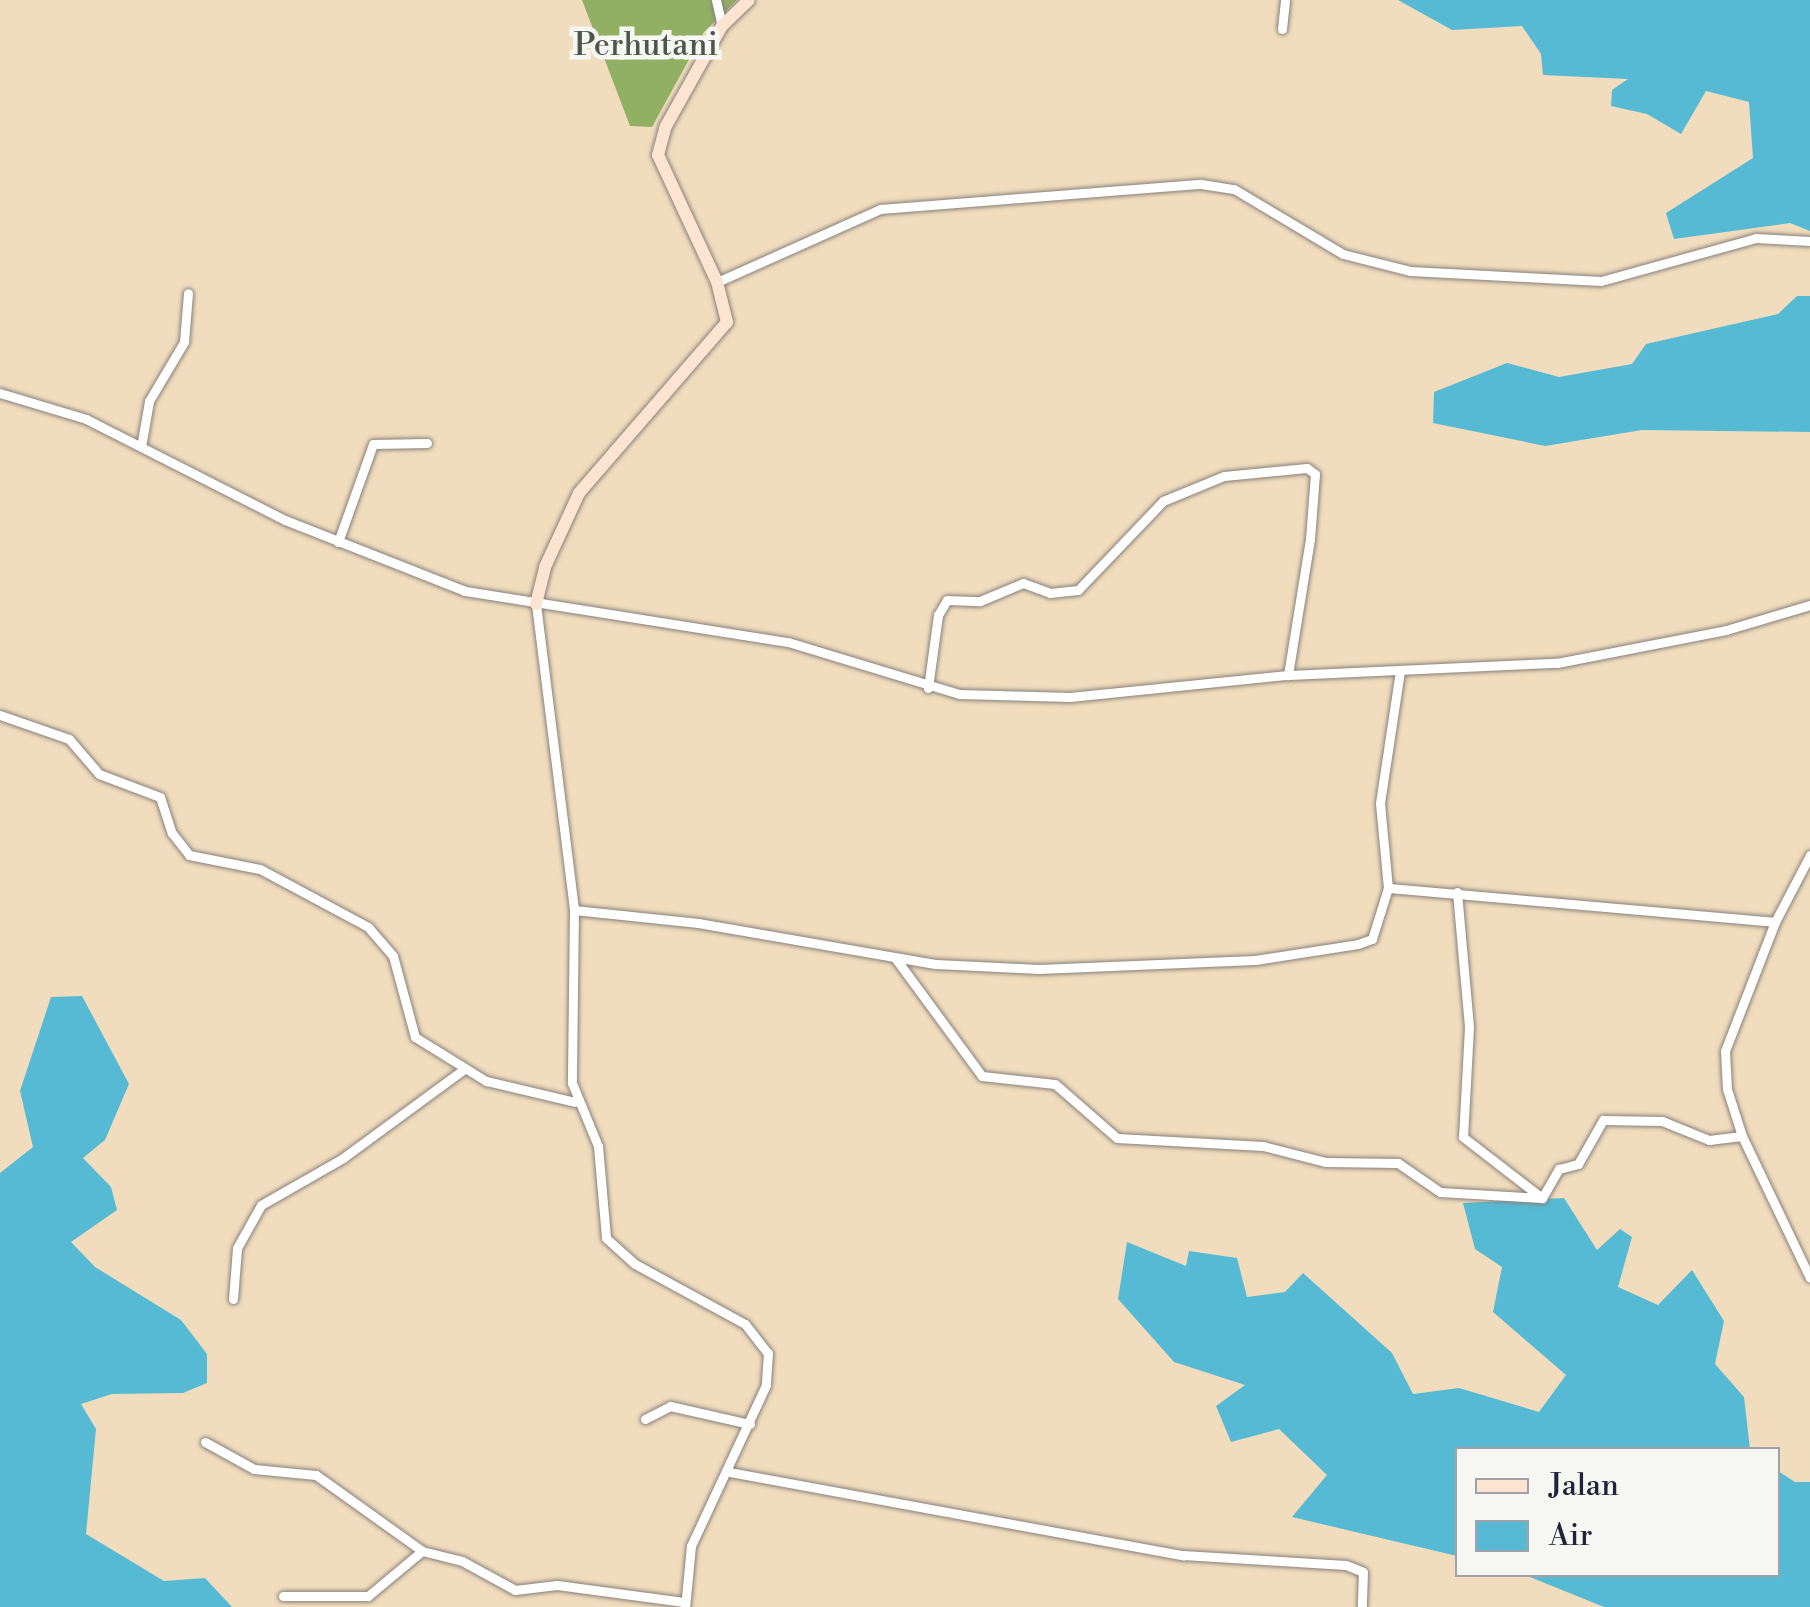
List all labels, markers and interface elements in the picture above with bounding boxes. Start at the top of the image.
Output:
park label: Perhutani [574,26,718,64]
legend [1455,1447,1780,1577]
text: Jalan [1549,1467,1619,1505]
text: Air [1549,1517,1592,1555]

